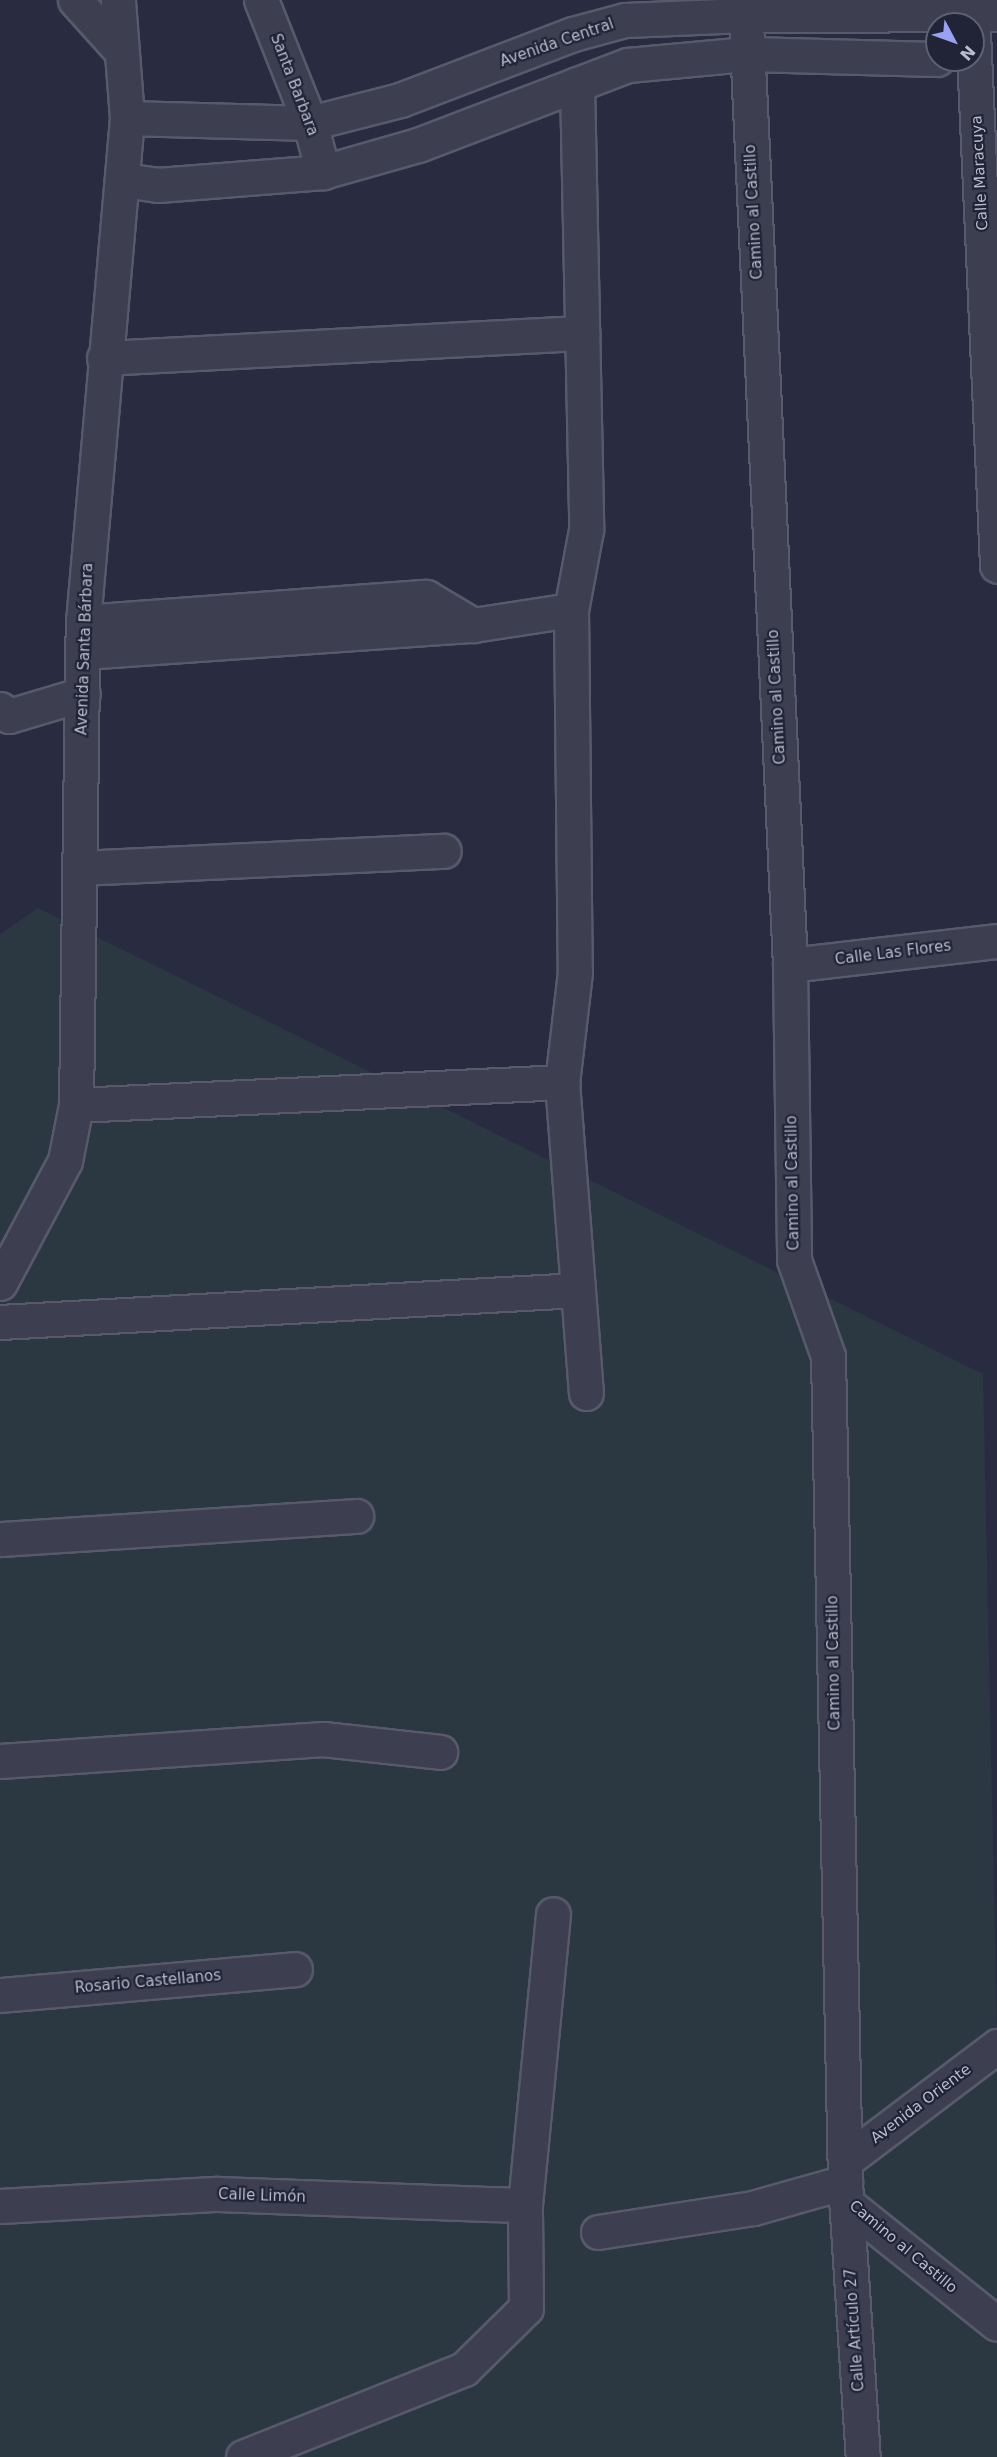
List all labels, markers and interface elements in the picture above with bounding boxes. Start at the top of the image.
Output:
north arrow [925,12,985,72]
street label: Avenida Central [498,15,616,71]
street label: Santa Barbara [266,31,322,139]
text: N [956,42,979,64]
street label: Calle Maracuya [968,115,992,231]
street label: Camino al Castillo [741,144,767,280]
street label: Avenida Santa Bárbara [73,563,97,735]
street label: Camino al Castillo [764,629,790,765]
street label: Calle Las Flores [834,937,952,969]
street label: Camino al Castillo [783,1115,803,1251]
street label: Camino al Castillo [824,1595,844,1731]
street label: Rosario Castellanos [74,1967,222,1997]
street label: Avenida Oriente [867,2061,975,2147]
street label: Calle Limón [218,2185,306,2207]
street label: Camino al Castillo [845,2197,961,2297]
street label: Calle Artículo 27 [842,2268,868,2392]

